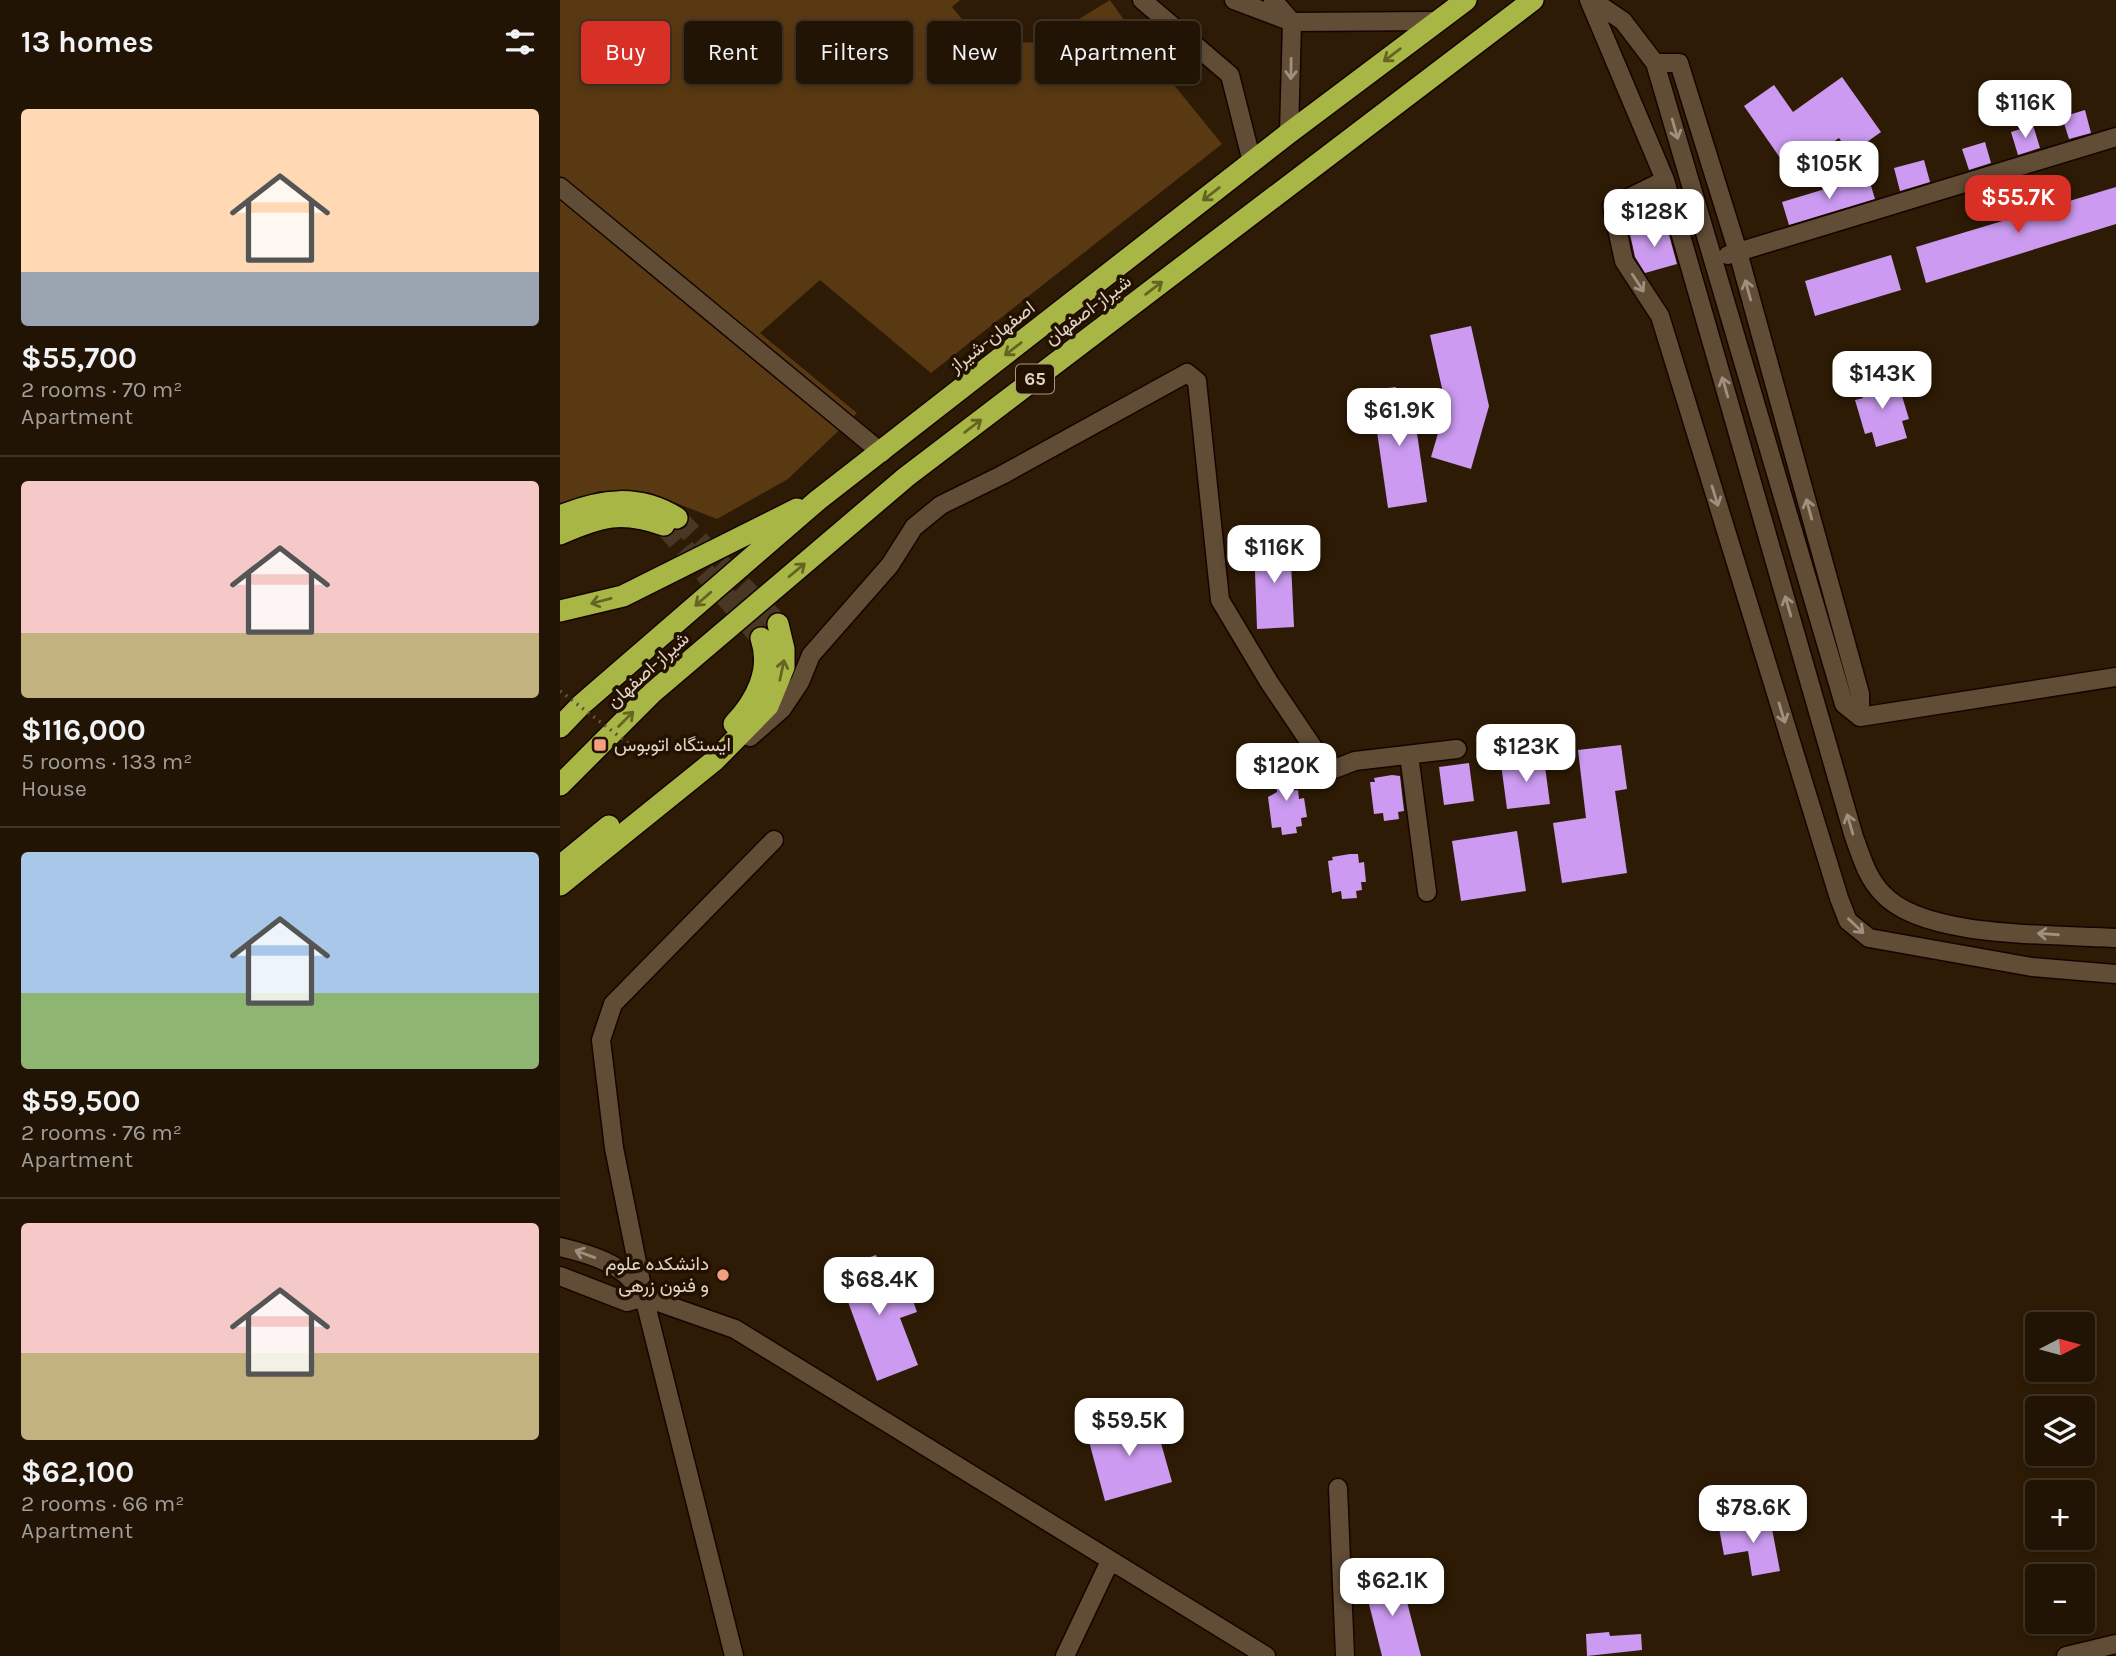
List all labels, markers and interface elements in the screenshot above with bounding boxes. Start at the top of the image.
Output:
chip: Buy [581,21,670,84]
chip: Rent [684,21,782,84]
chip: Filters [796,21,913,84]
chip: New [927,21,1021,84]
chip: Apartment [1035,21,1200,84]
icon: filters [501,23,539,61]
text: 13 homes [21,24,154,60]
one-way arrow [1383,47,1401,62]
one-way arrow [1284,57,1298,80]
pin: $116K [1976,80,2074,140]
text: $116K [1994,89,2056,116]
one-way arrow [1669,118,1682,140]
pin: $105K [1780,142,1878,201]
text: $105K [1795,150,1863,177]
icon: home [217,155,343,281]
pin: $55.7K [1961,176,2075,235]
text: $55.7K [1981,184,2055,211]
one-way arrow [1203,186,1221,201]
pin: $128K [1605,190,1703,249]
text: $128K [1620,198,1688,225]
street label: شیراز-اصفهان [1040,270,1136,350]
one-way arrow [1631,273,1646,292]
one-way arrow [1741,279,1754,301]
one-way arrow [1144,281,1163,296]
street label: اصفهان-شیراز [944,297,1039,378]
text: $55,700 [21,340,137,376]
one-way arrow [1005,342,1023,357]
pin: $143K [1833,352,1931,411]
text: $143K [1848,360,1916,387]
road number: 65 [1016,365,1054,394]
text: 2 rooms · 70 m² [21,376,183,403]
one-way arrow [1717,376,1730,398]
pin: $61.9K [1342,388,1456,448]
text: $61.9K [1363,397,1435,424]
text: Apartment [21,403,133,430]
one-way arrow [963,419,982,433]
one-way arrow [1710,484,1722,506]
one-way arrow [1802,498,1815,521]
pin: $116K [1225,526,1323,585]
icon: home [217,527,343,653]
text: $116K [1243,534,1305,561]
one-way arrow [788,562,806,578]
one-way arrow [694,591,712,607]
one-way arrow [1780,595,1793,617]
one-way arrow [591,596,613,609]
street label: شیراز-اصفهان [602,627,694,713]
one-way arrow [775,659,789,682]
one-way arrow [1776,702,1789,724]
one-way arrow [617,711,634,728]
text: $116,000 [21,712,146,748]
pin: $123K [1477,724,1575,784]
text: $123K [1492,733,1560,760]
place label: ایستگاه اتوبوس [614,734,731,756]
marker: ایستگاه اتوبوس [592,737,608,753]
pin: $120K [1237,744,1335,803]
text: 5 rooms · 133 m² [21,748,193,775]
text: $120K [1252,752,1320,779]
text: House [21,775,87,802]
one-way arrow [1843,814,1856,836]
icon: home [217,898,343,1024]
one-way arrow [1847,918,1864,935]
one-way arrow [2037,927,2060,940]
text: $59,500 [21,1083,140,1119]
text: 2 rooms · 76 m² [21,1119,182,1146]
text: Apartment [21,1146,133,1173]
one-way arrow [575,1247,597,1260]
place label: دانشکده علوم و فنون زرهی [605,1253,709,1297]
pin: $68.4K [822,1258,936,1317]
text: $68.4K [840,1266,918,1293]
marker: دانشکده علوم و فنون زرهی [715,1267,731,1283]
icon: home [217,1269,343,1395]
north arrow [2025,1312,2095,1382]
map controls [2025,1312,2095,1634]
button: layers [2025,1396,2095,1466]
pin: $59.5K [1072,1398,1186,1458]
text: $59.5K [1091,1407,1167,1434]
text: $62,100 [21,1454,134,1490]
button: + [2025,1480,2095,1550]
pin: $78.6K [1696,1486,1810,1545]
text: 2 rooms · 66 m² [21,1490,184,1517]
text: $78.6K [1715,1494,1791,1521]
text: Apartment [21,1517,133,1544]
pin: $62.1K [1335,1558,1449,1618]
button: − [2025,1564,2095,1634]
text: $62.1K [1356,1567,1428,1594]

